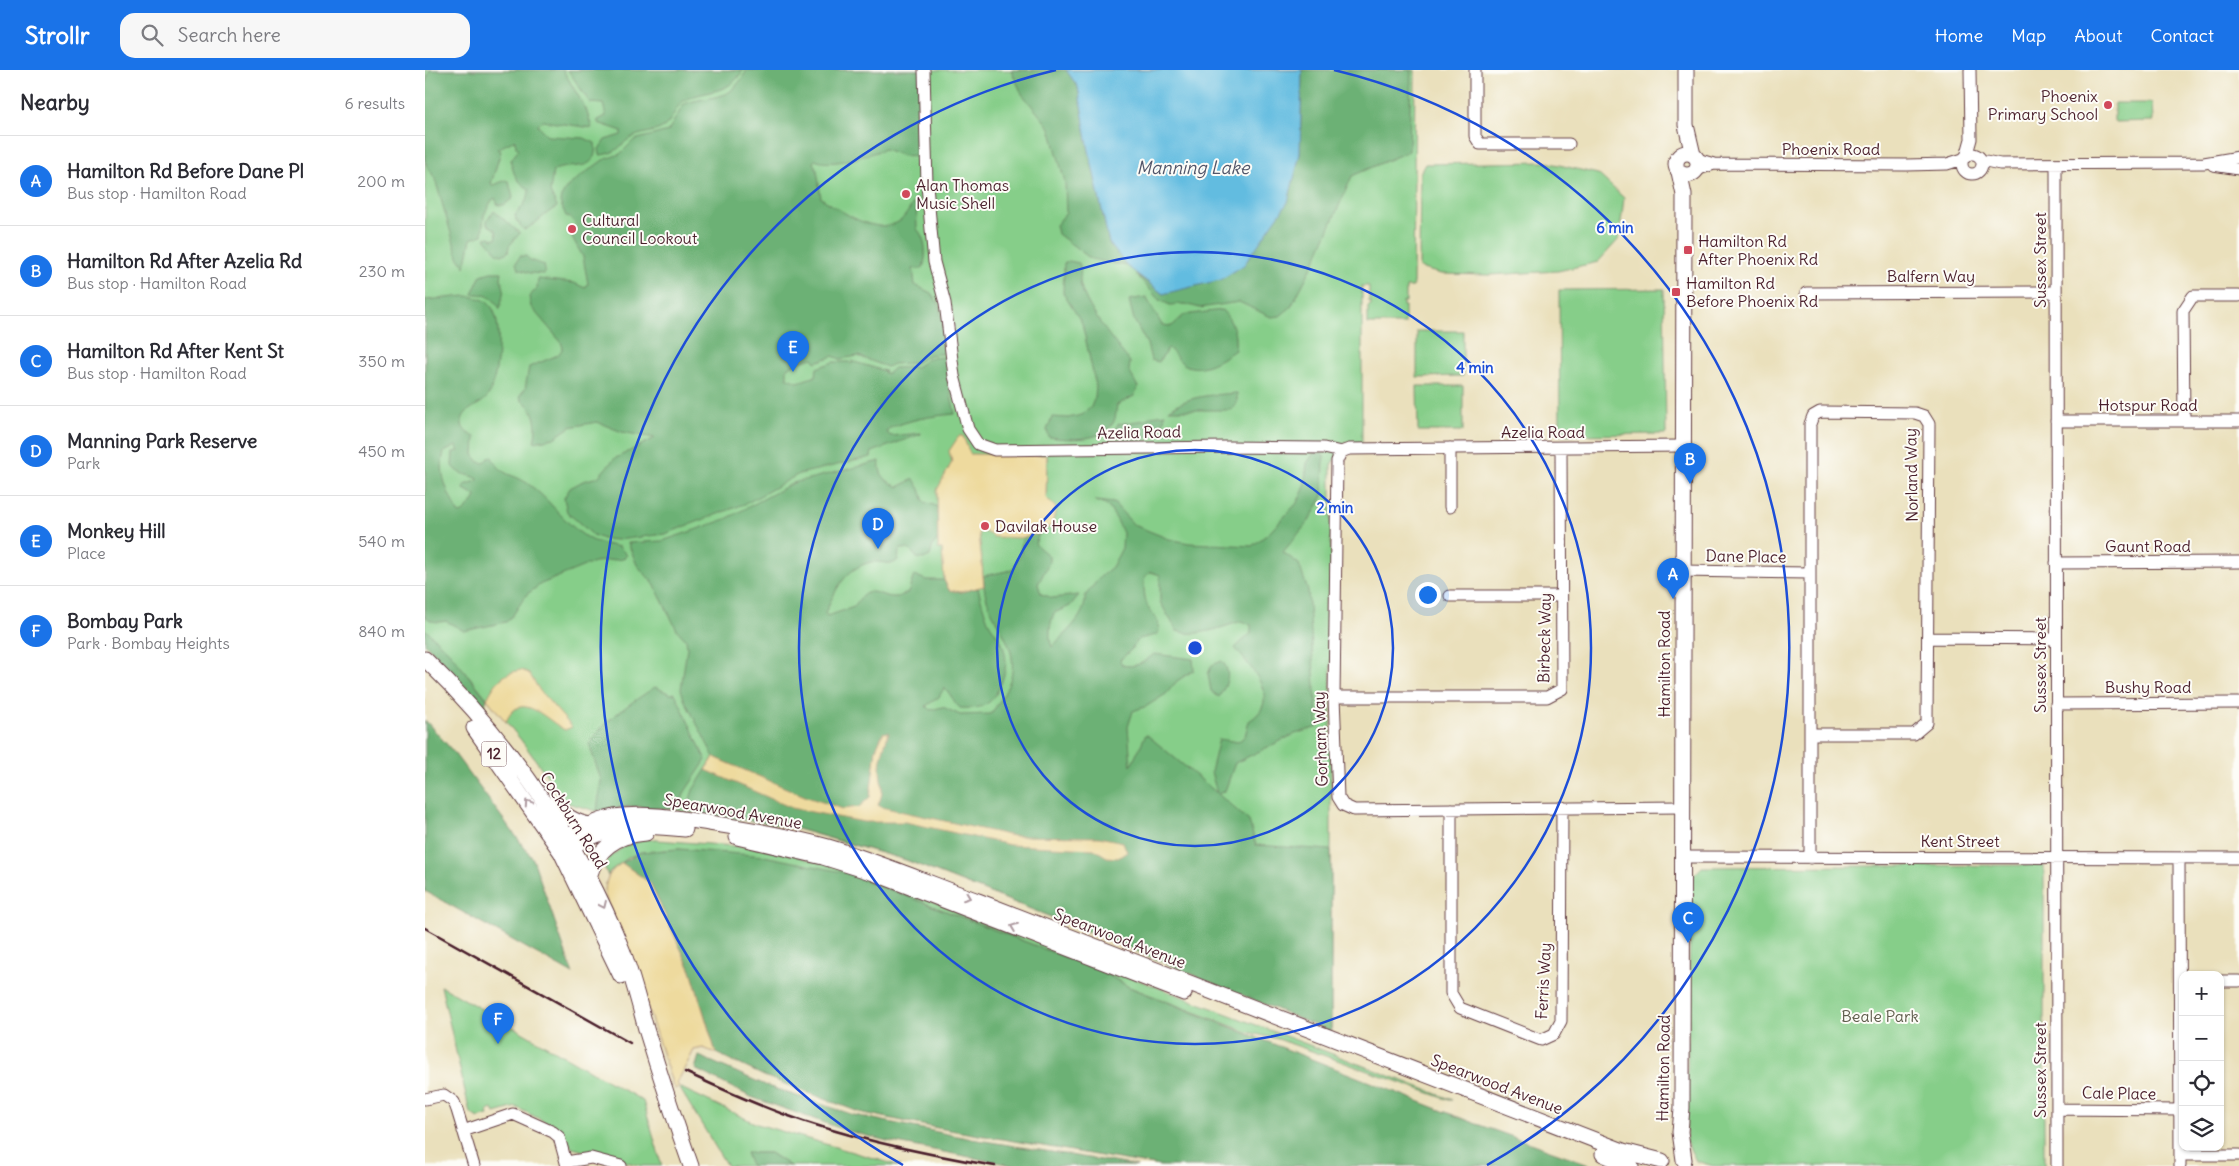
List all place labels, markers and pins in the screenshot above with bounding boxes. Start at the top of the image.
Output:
place label: Phoenix Primary School [1988,86,2098,124]
marker: Phoenix Primary School [2102,99,2114,111]
place label: Alan Thomas Music Shell [916,175,1009,213]
marker: Alan Thomas Music Shell [900,188,912,200]
place label: Cultural Council Lookout [582,210,698,248]
marker: Cultural Council Lookout [566,223,578,235]
place label: Hamilton Rd After Phoenix Rd [1698,231,1818,269]
marker: Hamilton Rd After Phoenix Rd [1682,244,1694,256]
place label: Hamilton Rd Before Phoenix Rd [1686,273,1818,311]
marker: Hamilton Rd Before Phoenix Rd [1670,286,1682,298]
pin: E [777,331,809,372]
pin: B [1674,443,1706,484]
pin: D [862,508,894,549]
place label: Davilak House [995,516,1097,536]
marker: Davilak House [979,520,991,532]
pin: A [1657,558,1689,599]
centre of rings [1186,639,1204,657]
pin: C [1672,902,1704,943]
pin: F [482,1003,514,1044]

